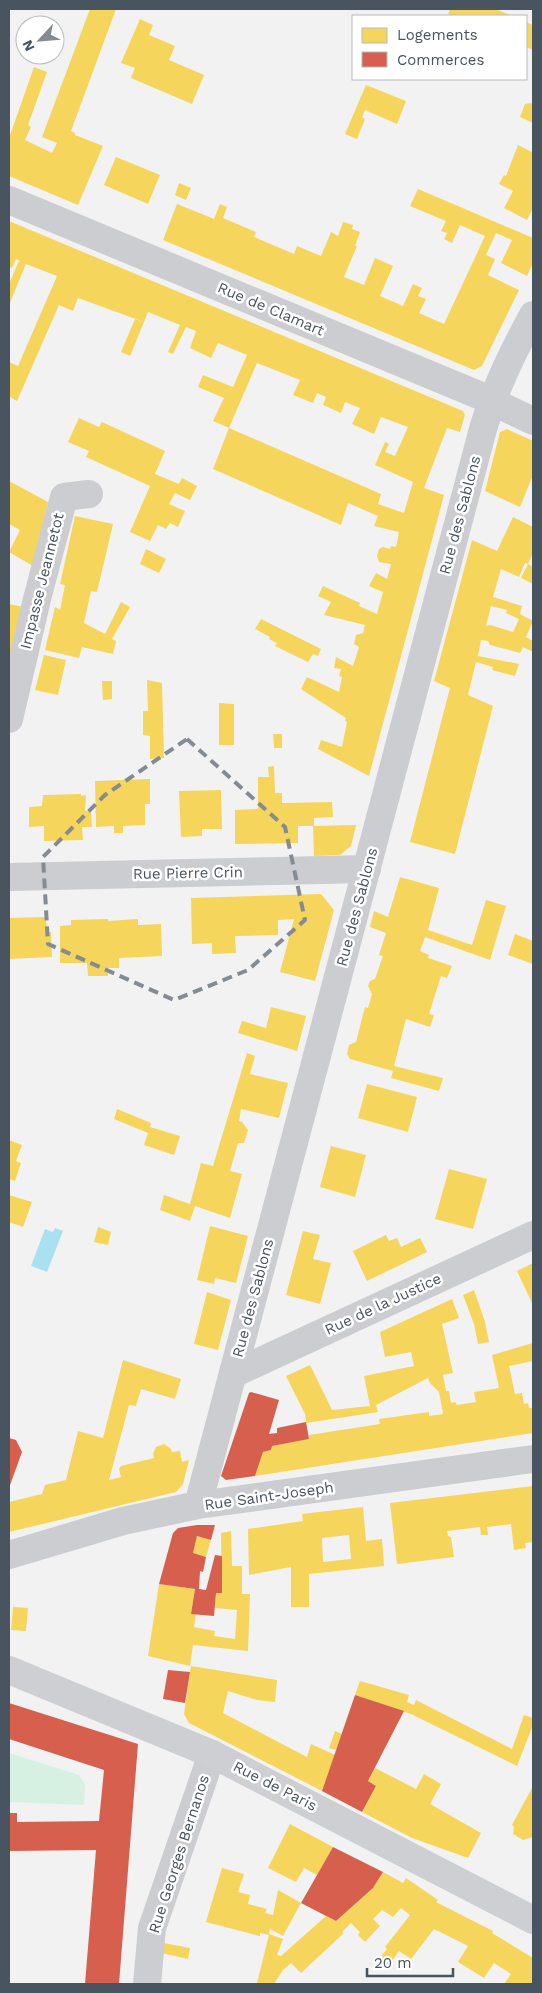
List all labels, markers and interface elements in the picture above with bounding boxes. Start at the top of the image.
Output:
north arrow [15,15,65,65]
legend [352,15,527,80]
text: Logements [397,26,478,44]
text: N [19,38,38,54]
text: Commerces [397,51,484,69]
street label: Rue de Clamart [215,278,328,340]
street label: Rue des Sablons [436,454,485,576]
street label: Impasse Jeannetot [16,510,68,651]
street label: Rue des Sablons [333,846,382,968]
street label: Rue Pierre Crin [133,863,243,883]
street label: Rue des Sablons [229,1237,278,1359]
street label: Rue de la Justice [322,1269,444,1339]
street label: Rue Saint-Joseph [203,1478,335,1514]
street label: Rue de Paris [230,1757,320,1815]
street label: Rue Georges Bernanos [145,1773,213,1935]
scale bar [367,1946,453,1978]
text: 20 m [374,1954,412,1972]

